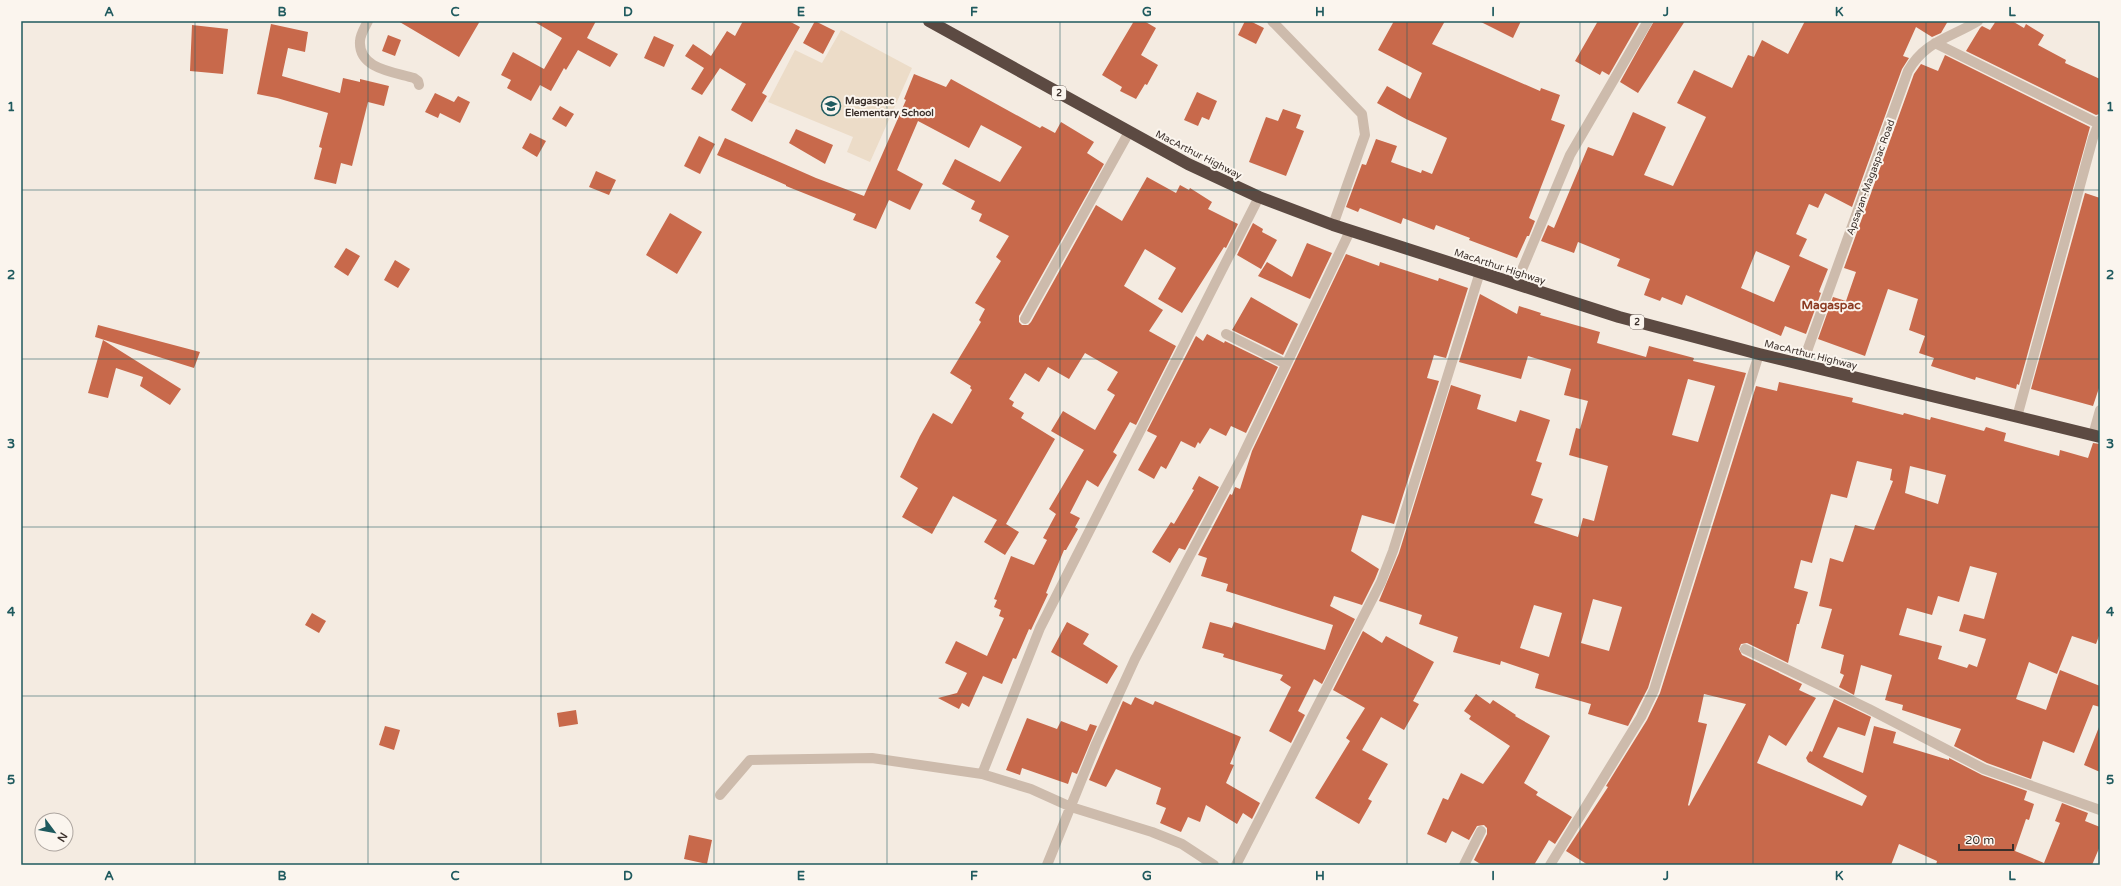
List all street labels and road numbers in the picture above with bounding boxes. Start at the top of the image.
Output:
road number: 2 [1052,86,1066,100]
street label: Apsayan-Magaspac Road [1844,118,1897,237]
street label: MacArthur Highway [1153,128,1244,182]
street label: MacArthur Highway [1453,247,1547,288]
road number: 2 [1630,315,1644,329]
street label: MacArthur Highway [1763,338,1859,372]

